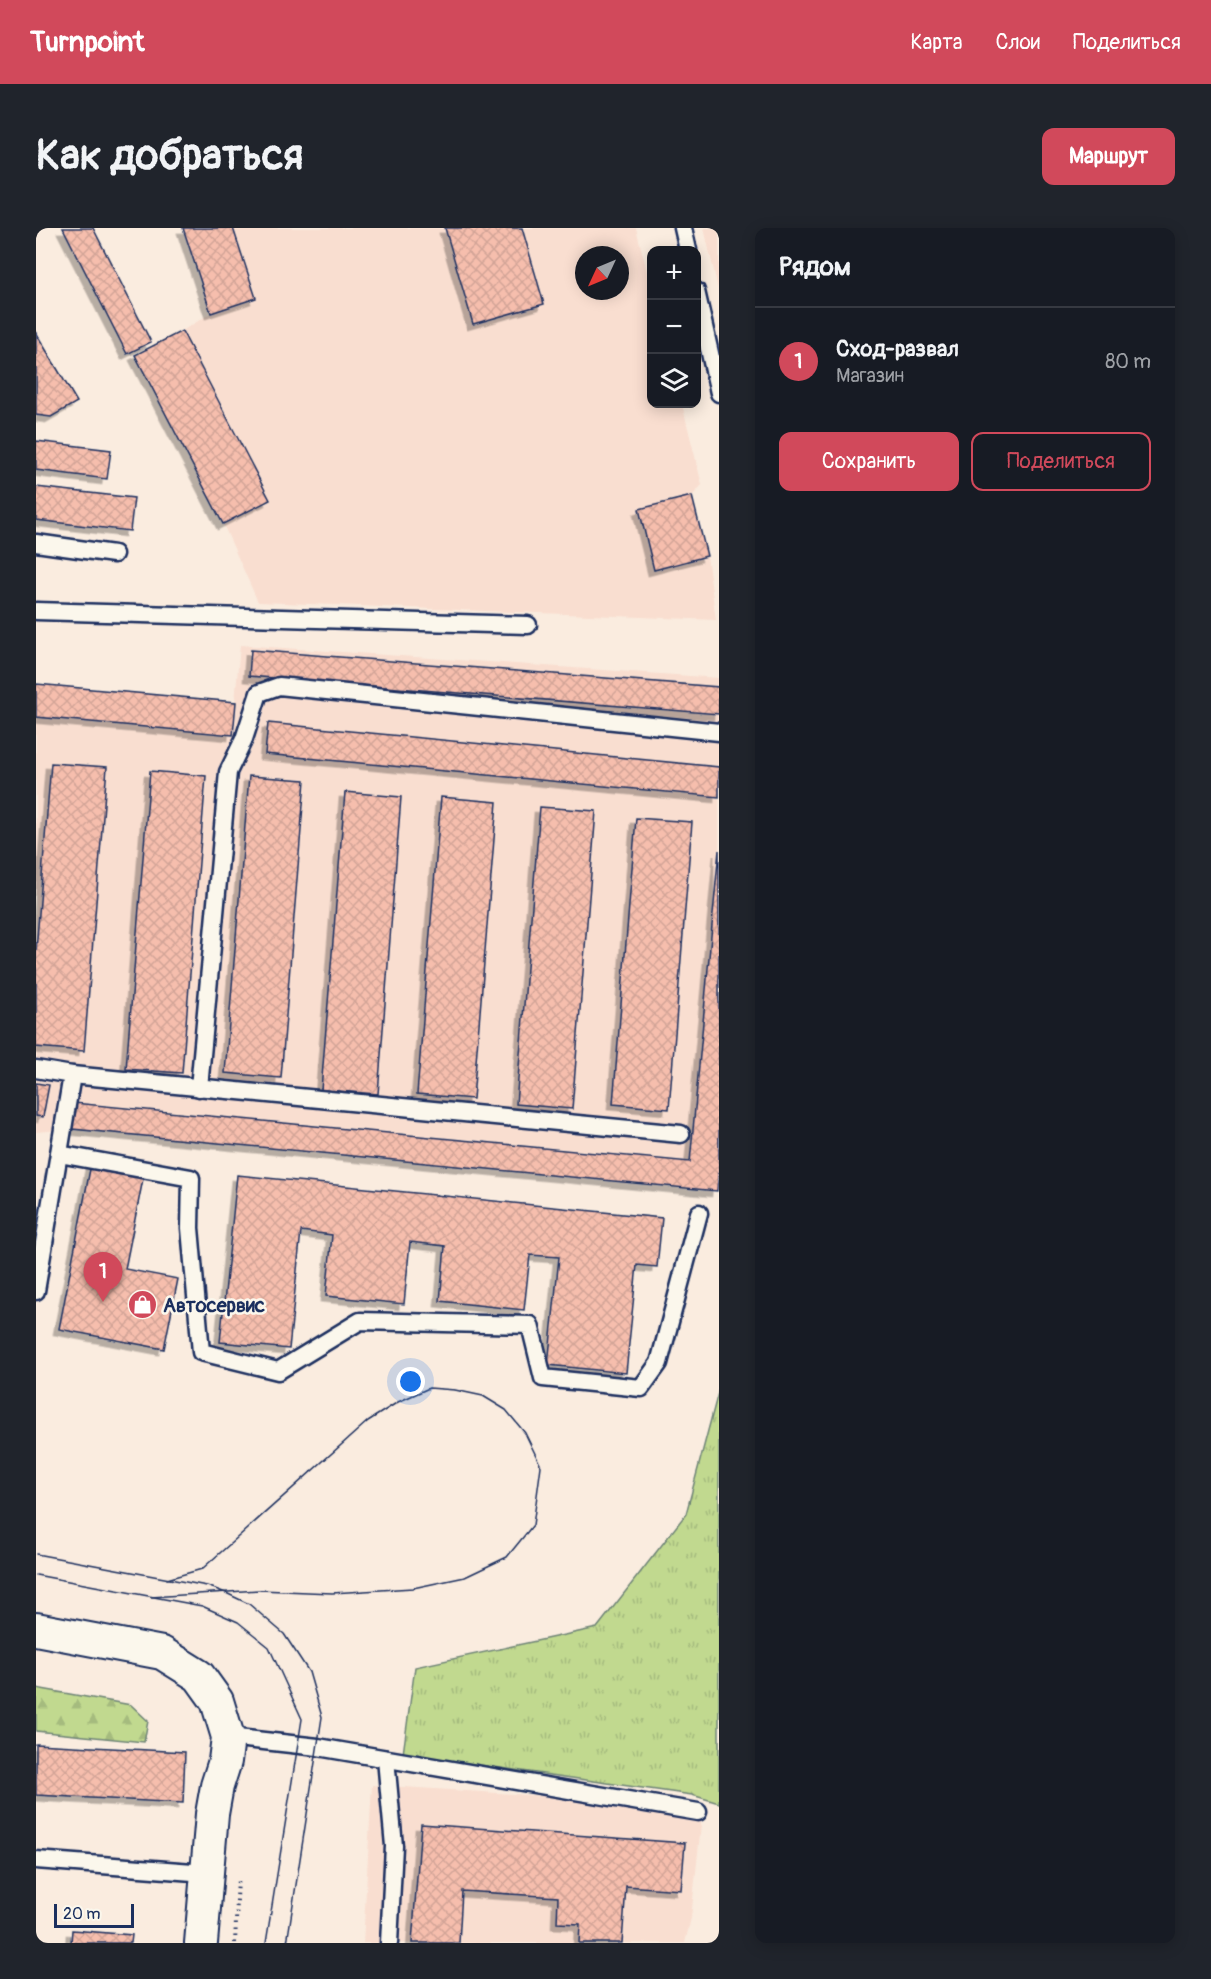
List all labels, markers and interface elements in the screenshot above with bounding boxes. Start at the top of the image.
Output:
text: Turnpoint [30,25,144,60]
text: Карта [910,29,962,56]
text: Слои [995,29,1040,56]
text: Поделиться [1073,29,1181,56]
button: Маршрут [1042,128,1175,185]
text: Как добраться [36,130,303,182]
north arrow [575,246,629,300]
map controls [647,246,701,408]
button: + [647,246,701,300]
text: Рядом [779,251,851,283]
button: − [647,300,701,354]
text: Сход-развал [836,335,959,363]
text: 1 [795,349,802,374]
text: 80 m [1105,349,1151,374]
button: layers [647,354,701,408]
text: Магазин [836,363,904,388]
button: Сохранить [779,432,959,491]
button: Поделиться [971,432,1151,491]
pin: 1 [84,1252,122,1302]
shop icon: Автосервис [126,1289,158,1321]
place label: Автосервис [163,1293,265,1318]
your location [396,1367,425,1396]
scale bar [54,1901,134,1928]
text: 20 m [63,1904,101,1924]

